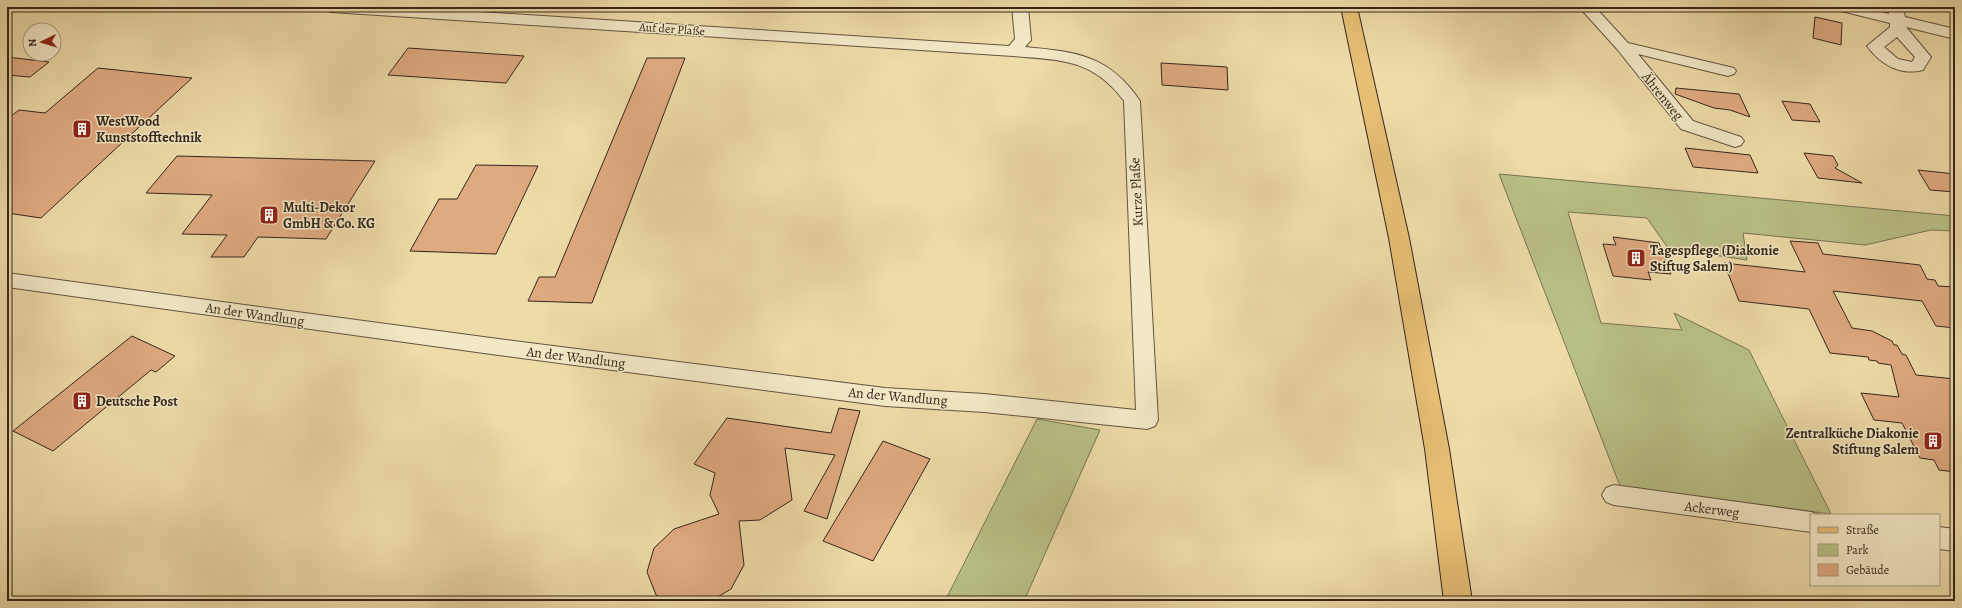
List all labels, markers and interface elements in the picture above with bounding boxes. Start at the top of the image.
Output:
street label: Auf der Plaße [638,19,705,39]
north arrow [22,22,62,62]
text: N [25,38,40,47]
street label: Ährenweg [1637,67,1688,124]
place label: WestWood Kunststofftechnik [95,112,202,147]
building icon: WestWood Kunststofftechnik [71,118,93,140]
street label: Kurze Plaße [1125,157,1148,227]
place label: Multi-Dekor GmbH & Co. KG [283,198,375,233]
building icon: Multi-Dekor GmbH & Co. KG [258,204,280,226]
place label: Tagespflege (Diakonie Stiftug Salem) [1650,241,1779,276]
building icon: Tagespflege (Diakonie Stiftug Salem) [1625,247,1647,269]
street label: An der Wandlung [203,298,306,331]
street label: An der Wandlung [524,342,627,373]
street label: An der Wandlung [847,383,948,410]
building icon: Deutsche Post [71,390,93,412]
place label: Deutsche Post [96,392,178,411]
place label: Zentralküche Diakonie Stiftung Salem [1785,424,1920,459]
building icon: Zentralküche Diakonie Stiftung Salem [1922,430,1944,452]
street label: Ackerweg [1682,497,1741,522]
legend [1810,514,1940,586]
text: Straße [1846,522,1879,538]
text: Park [1846,542,1869,558]
text: Gebäude [1846,562,1889,578]

